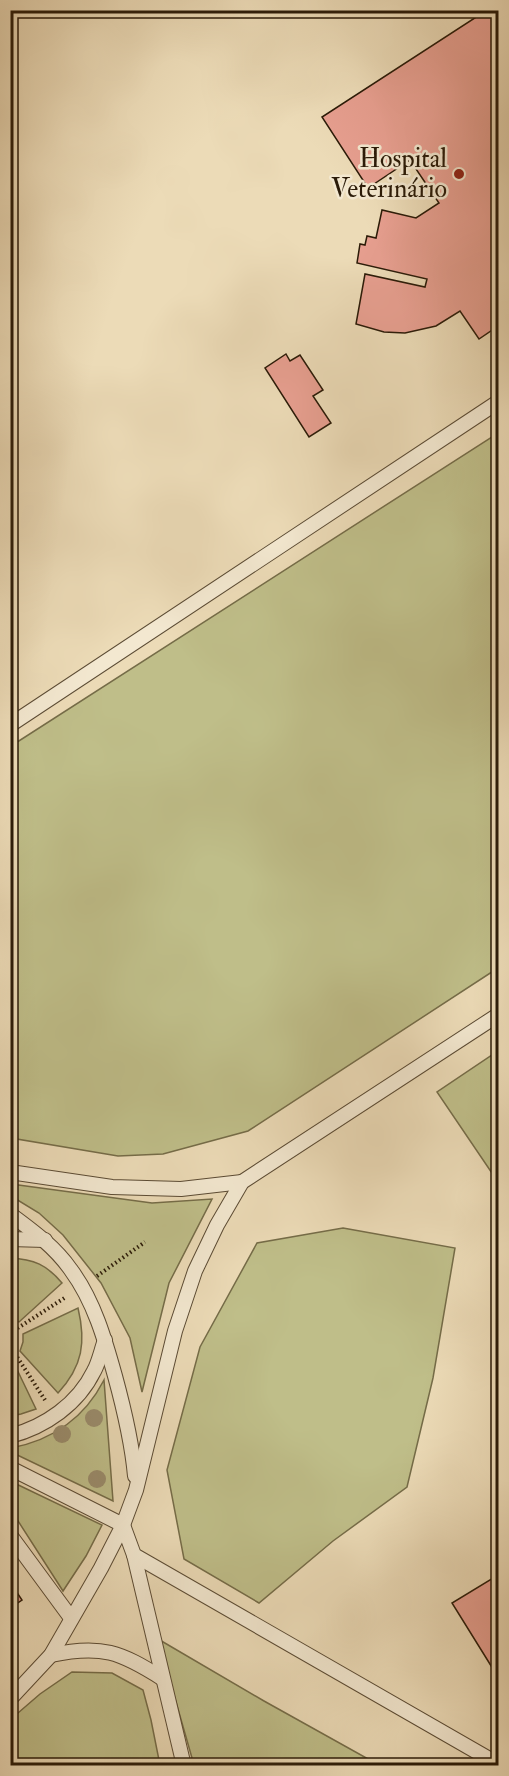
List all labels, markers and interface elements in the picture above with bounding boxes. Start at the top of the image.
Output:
place label: Hospital Veterinário [331,143,447,205]
marker: Hospital Veterinário [452,167,466,181]

